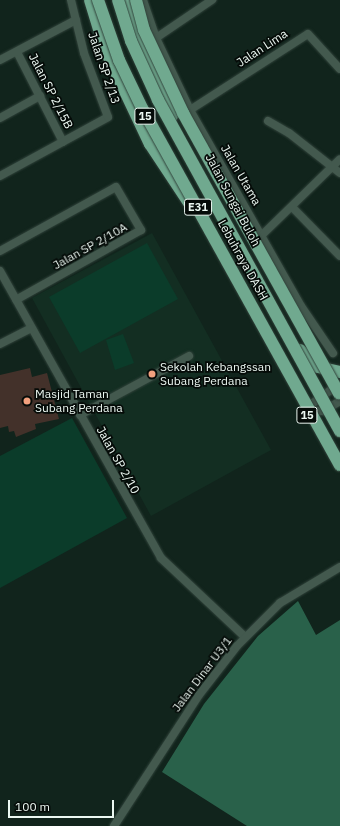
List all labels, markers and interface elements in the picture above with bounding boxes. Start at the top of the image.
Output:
street label: Jalan Lima [234,26,290,70]
street label: Jalan SP 2/13 [85,30,123,106]
street label: Jalan SP 2/15B [26,51,76,131]
road number: 15 [134,107,156,125]
street label: Jalan Utama [218,142,264,208]
street label: Jalan Sungai Buloh [203,151,263,249]
road number: E31 [184,198,212,216]
street label: Lebuhraya DASH [215,217,271,303]
street label: Jalan SP 2/10A [50,220,130,272]
place label: Sekolah Kebangssan Subang Perdana [160,360,271,388]
marker: Sekolah Kebangssan Subang Perdana [147,369,157,379]
place label: Masjid Taman Subang Perdana [35,387,123,415]
marker: Masjid Taman Subang Perdana [22,396,32,406]
road number: 15 [296,406,318,424]
street label: Jalan SP 2/10 [93,424,143,496]
street label: Jalan Dinar U3/1 [169,634,235,714]
scale bar [10,792,116,818]
text: 100 m [15,799,50,814]

